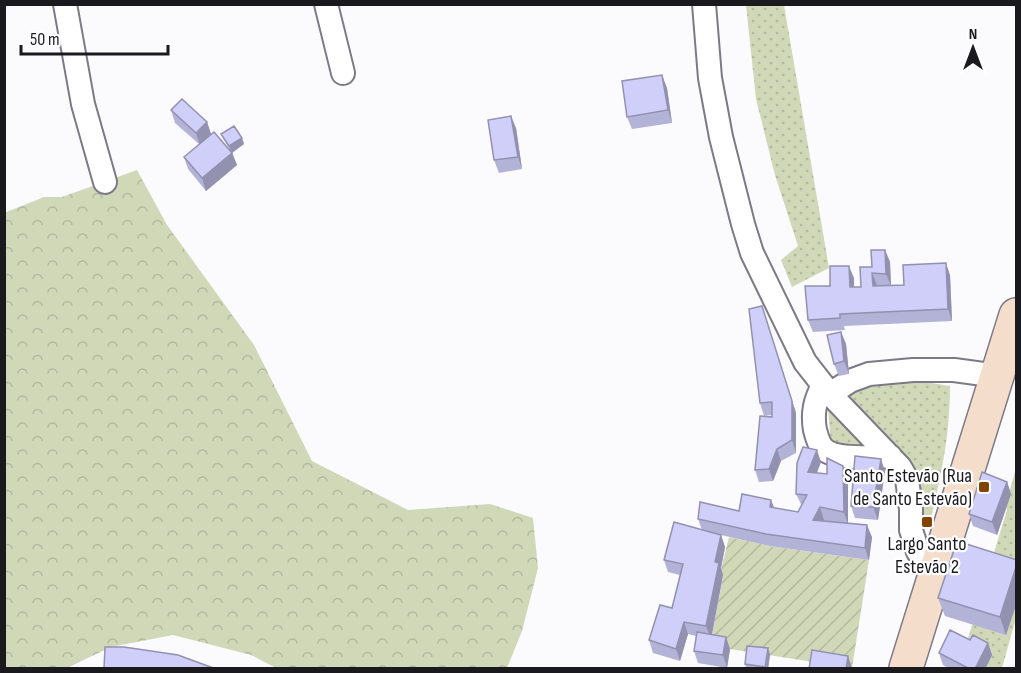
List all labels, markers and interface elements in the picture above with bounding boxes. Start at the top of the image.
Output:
scale bar [21,18,168,56]
north arrow [943,18,1003,78]
text: N [969,25,977,44]
text: 50 m [30,29,60,50]
place label: Santo Estevão (Rua de Santo Estevão) [844,464,972,511]
marker: Santo Estevão (Rua de Santo Estevão) [977,480,991,494]
marker: Largo Santo Estevão 2 [920,515,934,529]
place label: Largo Santo Estevão 2 [888,532,966,579]

